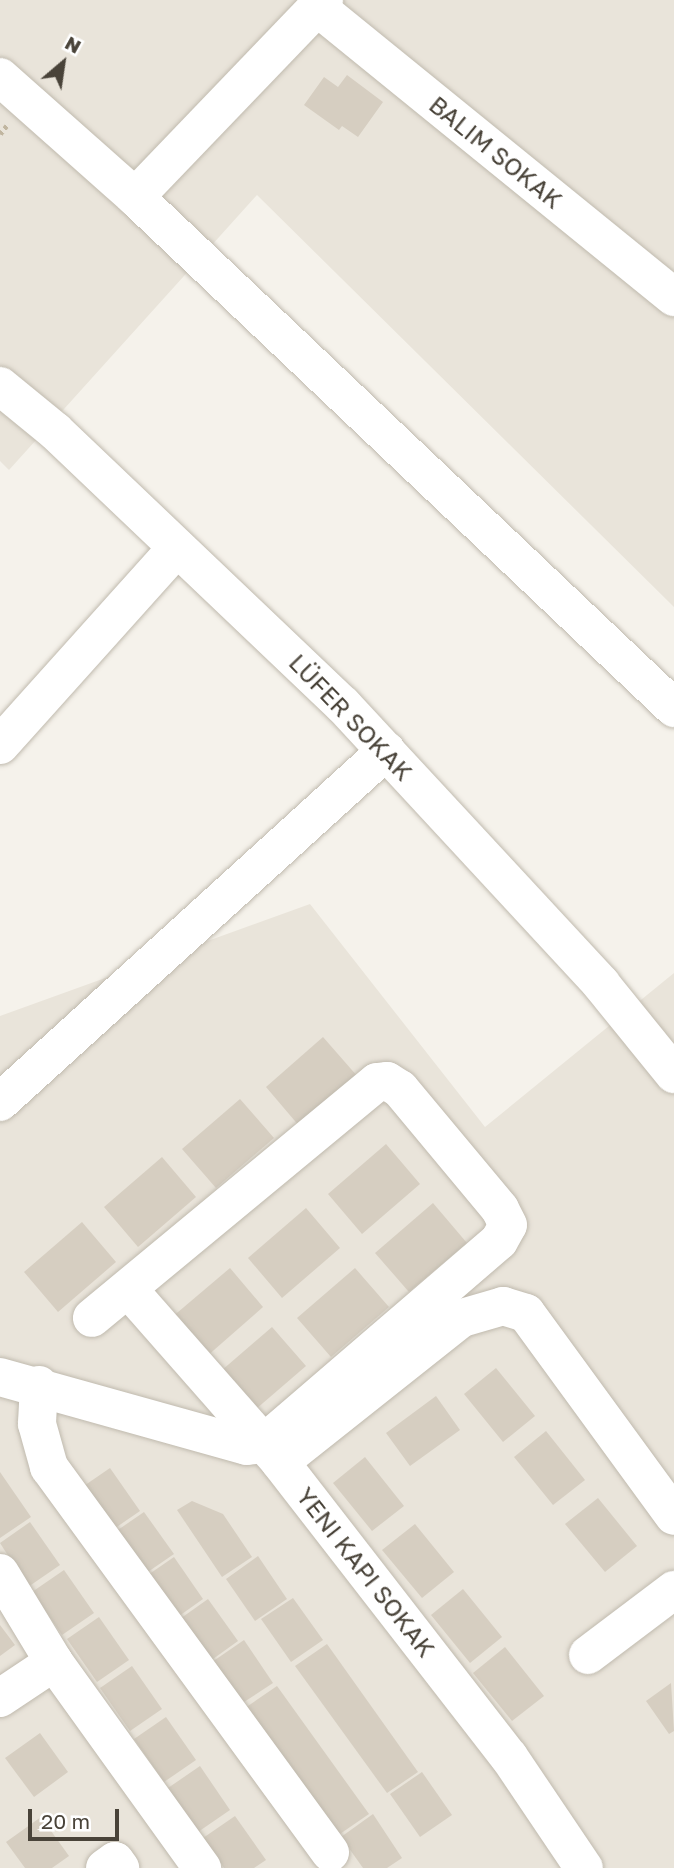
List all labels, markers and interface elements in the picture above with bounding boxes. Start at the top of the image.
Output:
north arrow [28,28,98,98]
text: N [62,31,85,58]
street label: BALIM SOKAK [424,90,568,214]
street label: LÜFER SOKAK [283,648,419,786]
street label: YENI KAPI SOKAK [291,1482,441,1662]
scale bar [32,1794,122,1838]
text: 20 m [41,1808,90,1834]

